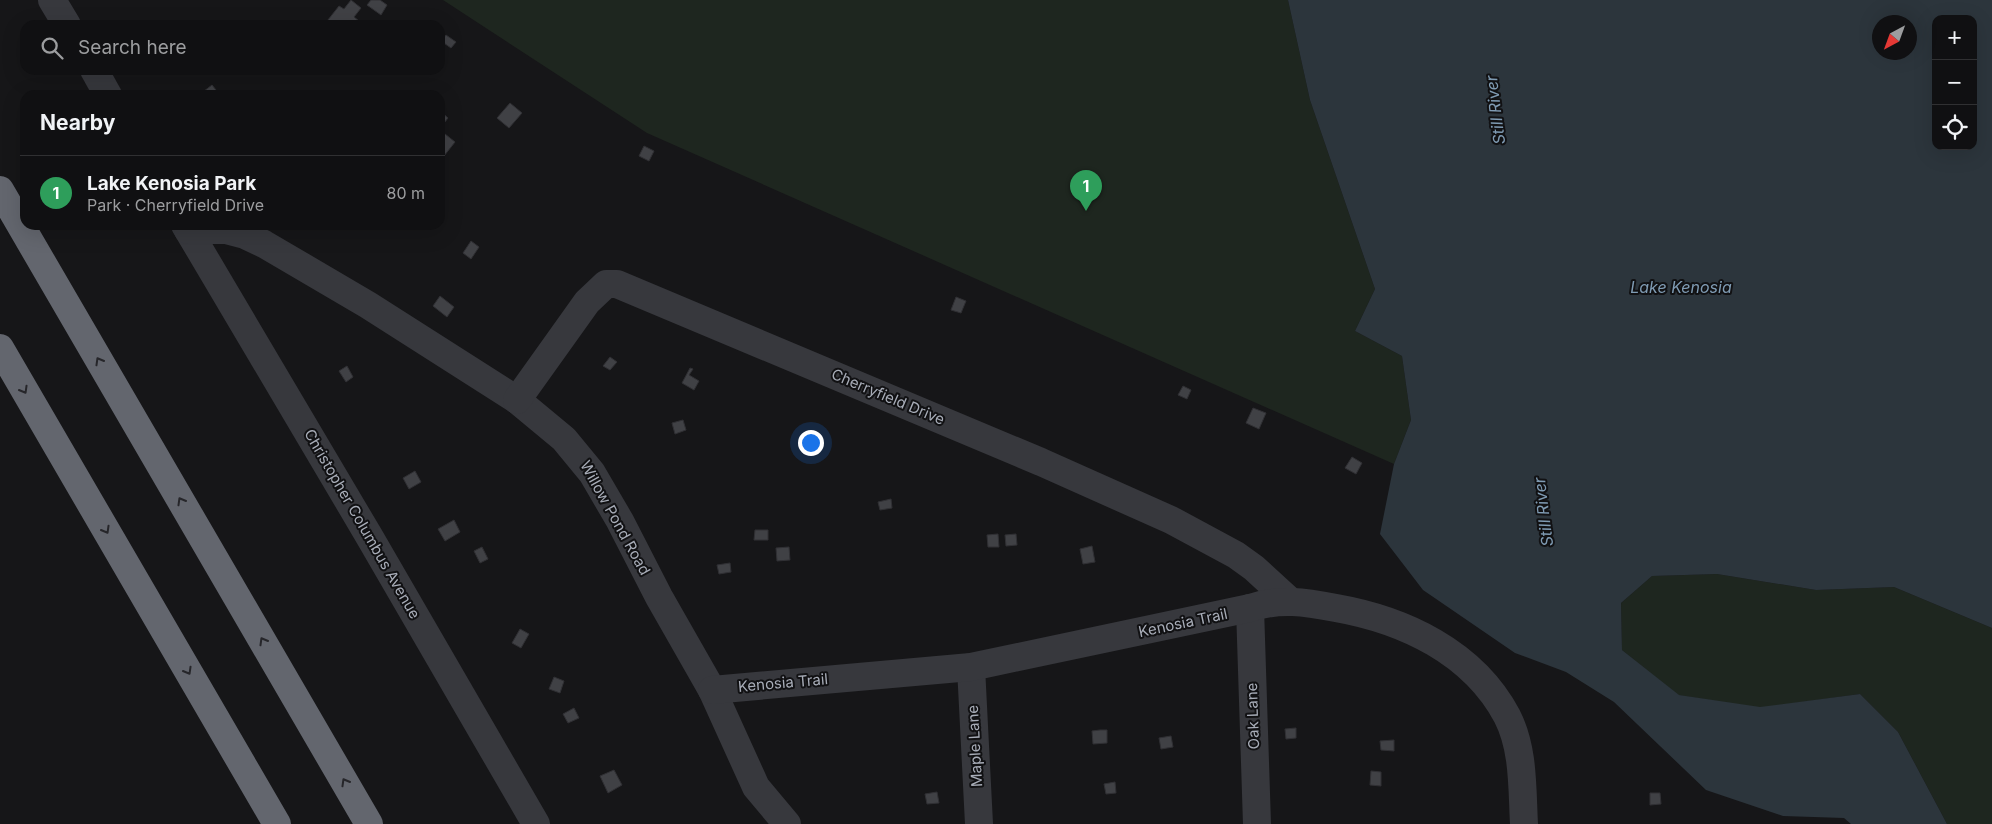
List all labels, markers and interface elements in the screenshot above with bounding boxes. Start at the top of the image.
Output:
north arrow [1872,15,1917,60]
map controls [1932,15,1977,150]
button: + [1932,15,1977,60]
search box [20,20,445,75]
icon: search [38,34,66,62]
text: Search here [78,36,187,59]
button: − [1932,60,1977,105]
water label: Still River [1481,73,1509,146]
button: locate [1932,105,1977,150]
text: Nearby [40,110,115,135]
pin: 1 [1070,170,1102,211]
text: Lake Kenosia Park [87,172,256,195]
text: 1 [53,183,59,203]
text: 80 m [386,183,425,203]
text: Park · Cherryfield Drive [87,195,264,215]
water label: Lake Kenosia [1630,277,1732,297]
one-way arrow [96,357,106,366]
street label: Cherryfield Drive [829,364,948,429]
one-way arrow [18,384,28,393]
street label: Christopher Columbus Avenue [300,425,425,622]
your location [798,430,824,456]
street label: Willow Pond Road [576,457,655,578]
water label: Still River [1529,475,1557,548]
one-way arrow [178,497,188,506]
one-way arrow [100,525,110,534]
street label: Kenosia Trail [1137,604,1229,641]
one-way arrow [259,638,269,647]
one-way arrow [181,665,191,674]
street label: Kenosia Trail [737,669,829,696]
street label: Oak Lane [1242,682,1263,750]
street label: Maple Lane [963,704,986,788]
one-way arrow [341,778,351,787]

